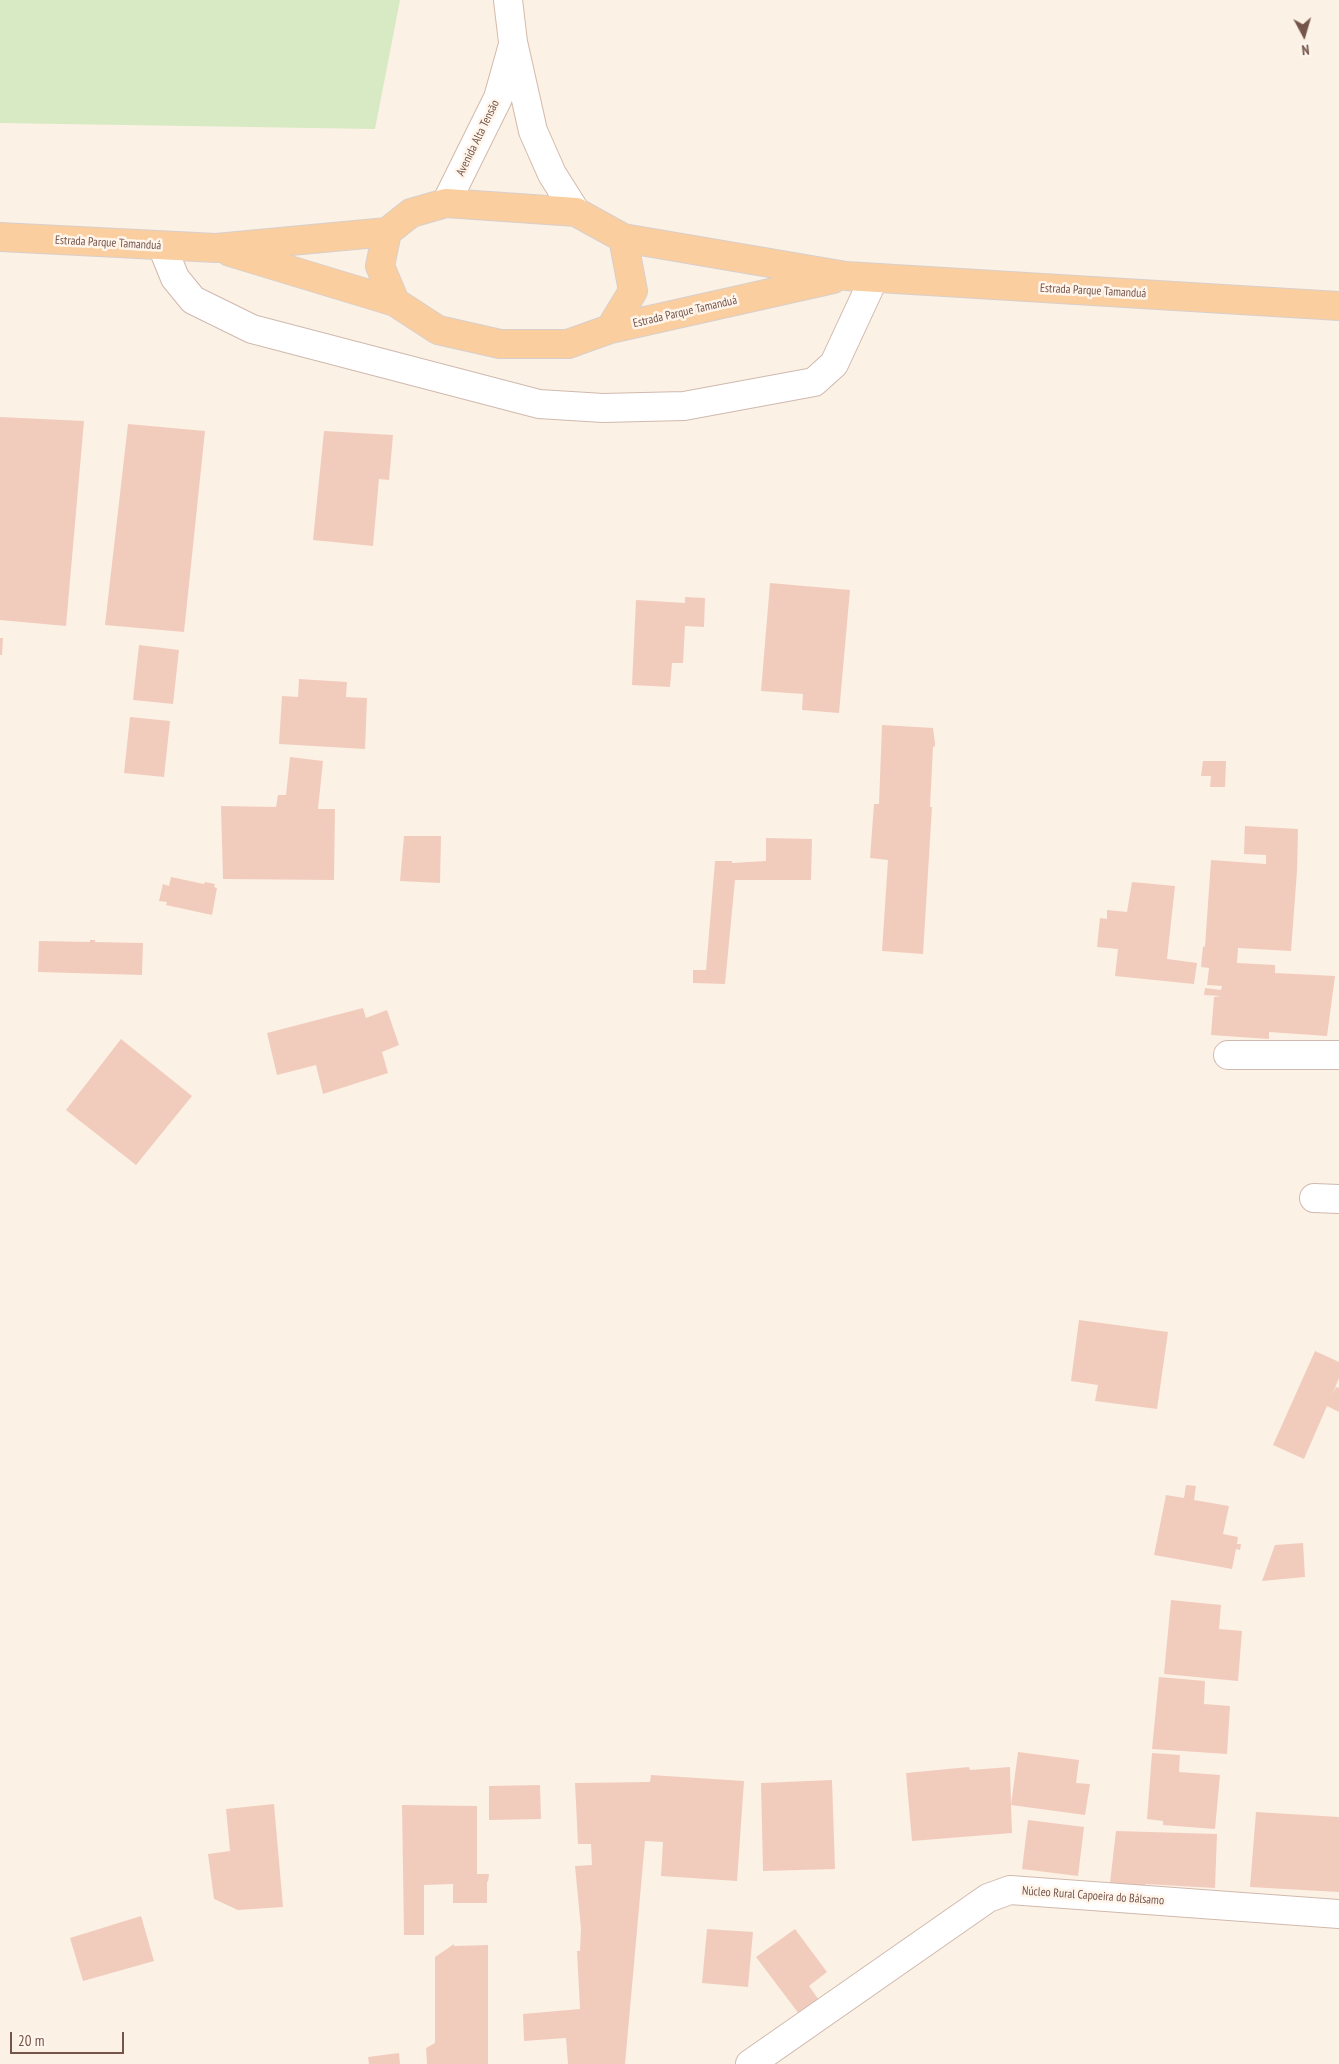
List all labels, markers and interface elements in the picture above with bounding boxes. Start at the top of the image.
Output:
north arrow [1279,10,1329,60]
text: N [1301,41,1310,59]
street label: Avenida Alta Tensāo [453,98,503,178]
street label: Estrada Parque Tamanduá [54,233,162,253]
street label: Estrada Parque Tamanduá [1039,281,1147,301]
street label: Estrada Parque Tamanduá [632,293,738,331]
street label: Núcleo Rural Capoeira do Bálsamo [1021,1884,1165,1908]
scale bar [12,2022,126,2054]
text: 20 m [18,2031,44,2050]

